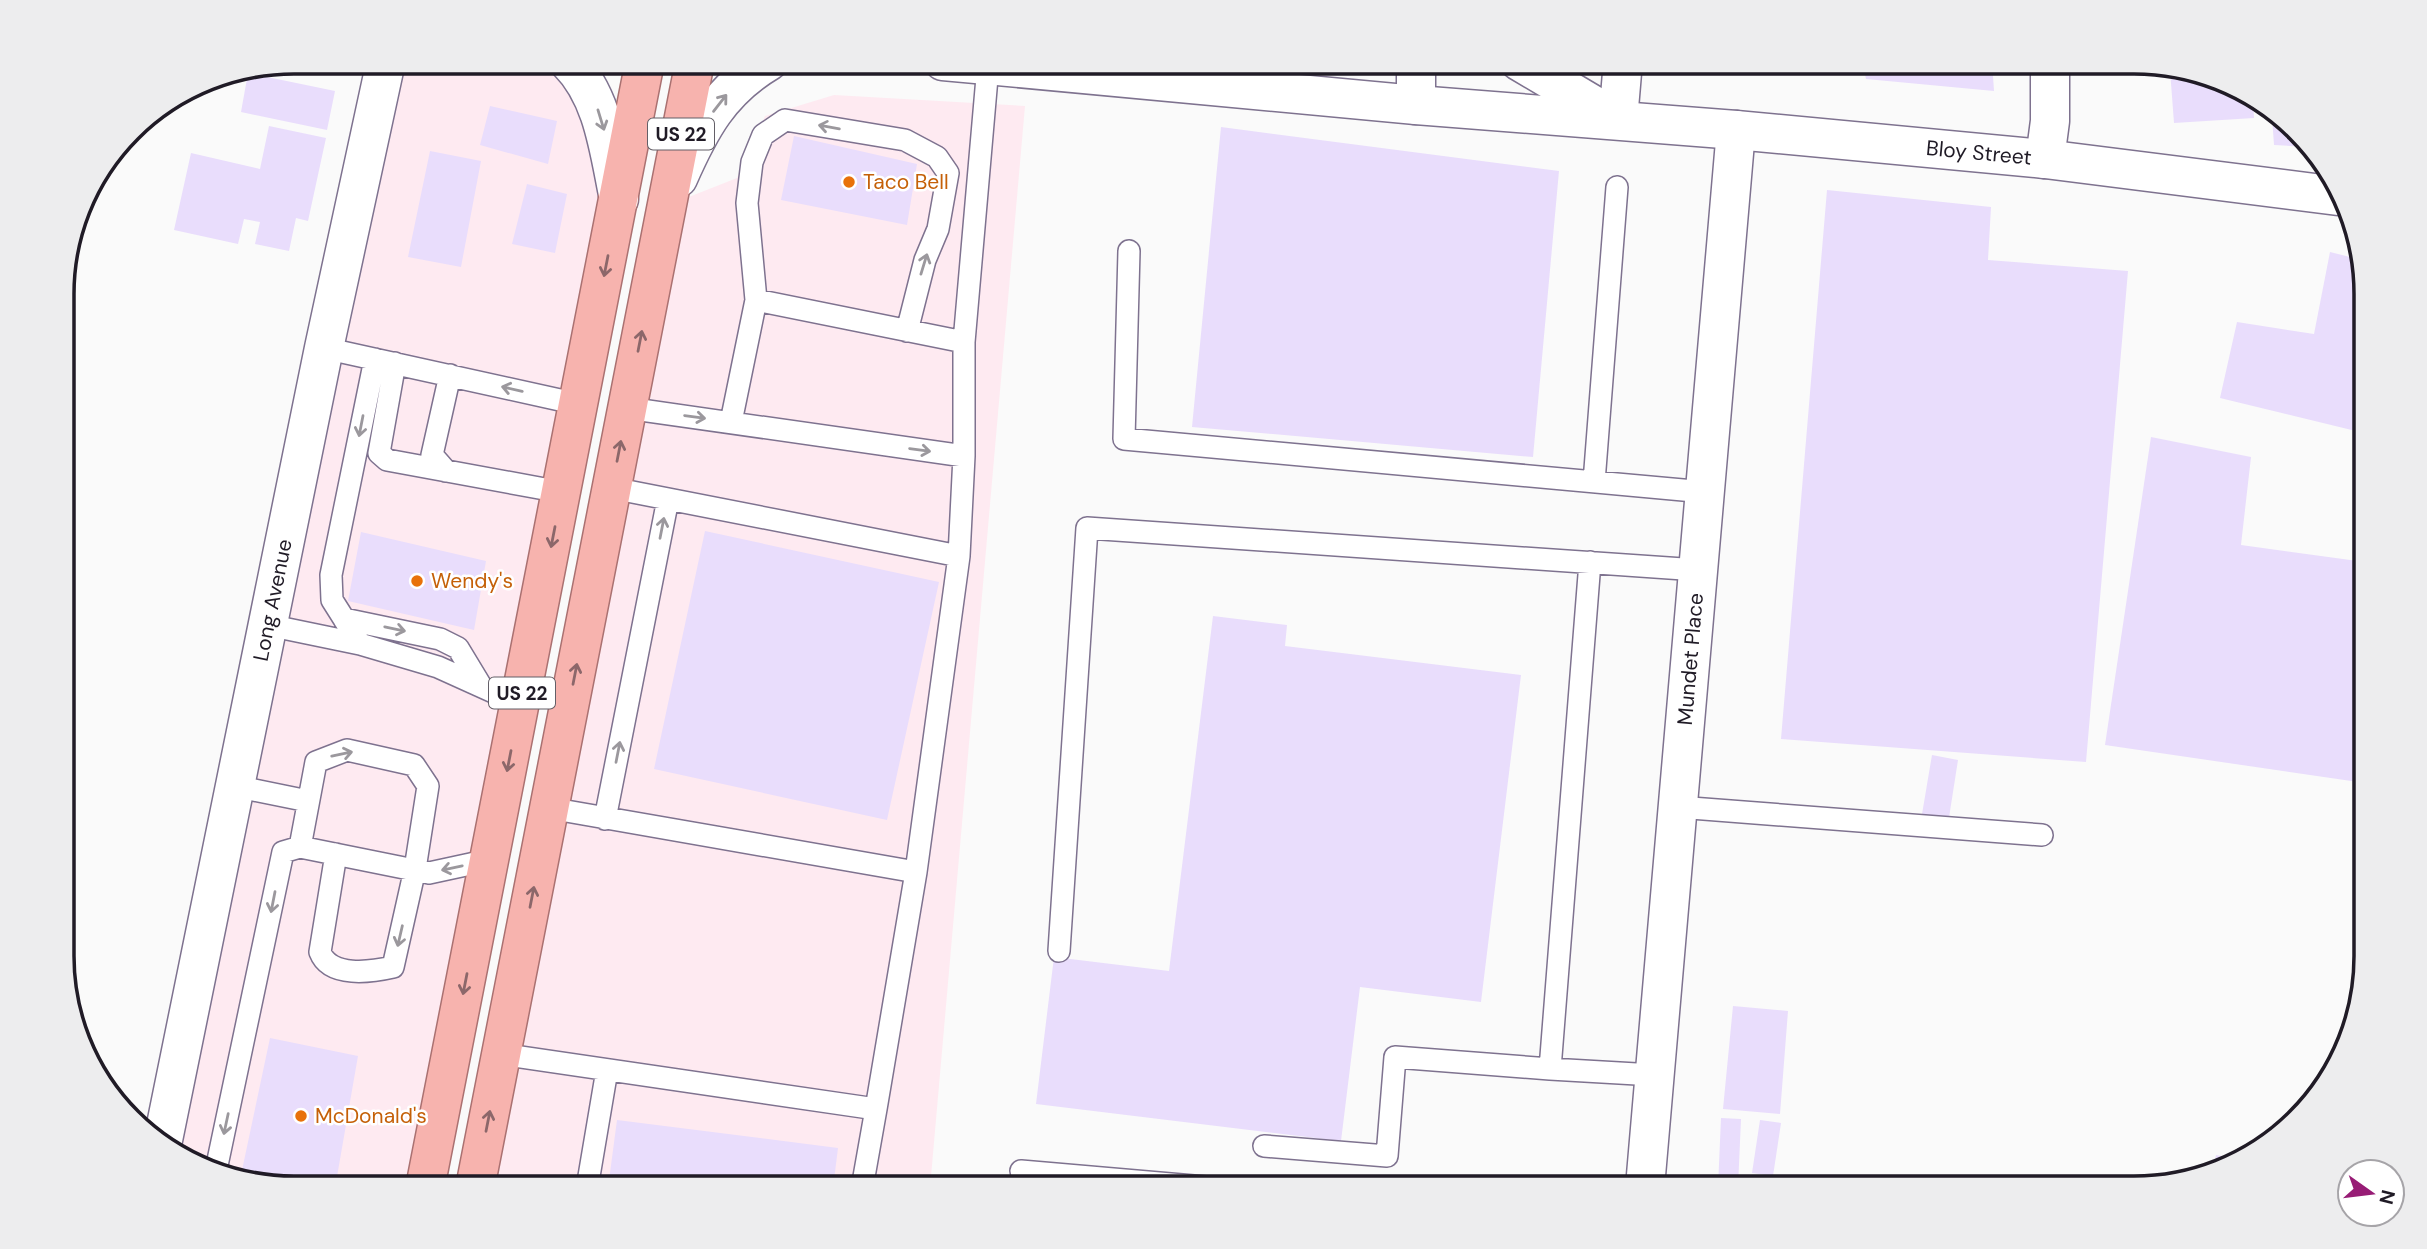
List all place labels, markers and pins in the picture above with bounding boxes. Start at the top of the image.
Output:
place label: Taco Bell [863,168,949,196]
marker: Taco Bell [841,174,857,190]
place label: Wendy's [431,567,513,595]
marker: Wendy's [409,573,425,589]
place label: McDonald's [315,1102,427,1130]
marker: McDonald's [293,1108,309,1124]

